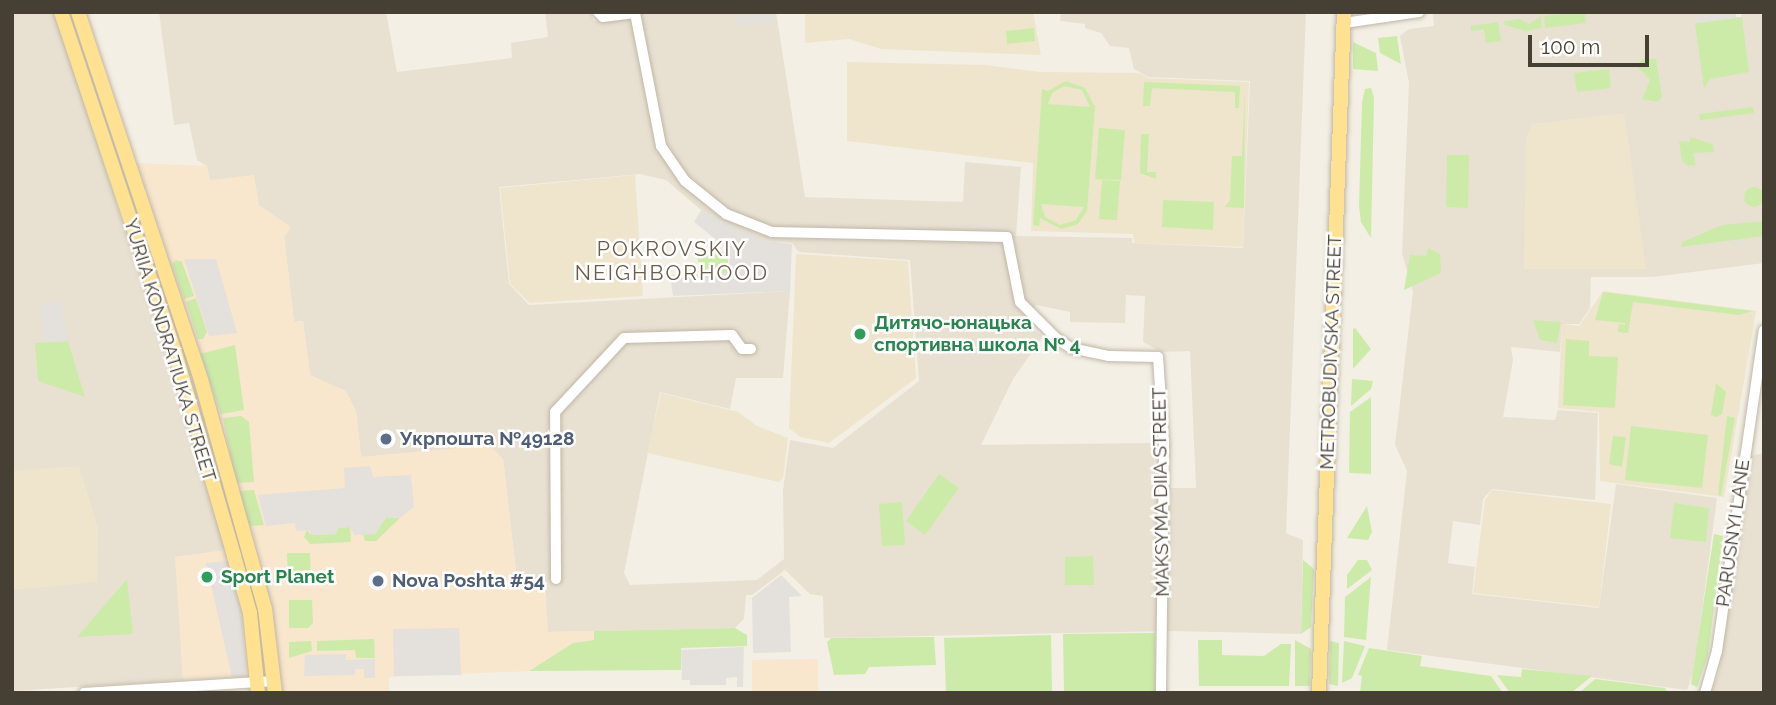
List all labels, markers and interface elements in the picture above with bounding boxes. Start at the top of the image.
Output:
scale bar [1531,21,1652,65]
text: 100 m [1541,34,1600,59]
street label: YURIIA KONDRATIUKA STREET [119,215,221,485]
street label: METROBUDIVSKA STREET [1315,234,1347,470]
district label: POKROVSKIY NEIGHBORHOOD [576,236,768,286]
place label: Дитячо-юнацька спортивна школа № 4 [874,312,1081,356]
marker: Дитячо-юнацька спортивна школа № 4 [852,326,868,342]
street label: MAKSYMA DIIA STREET [1148,387,1174,597]
place label: Укрпошта №49128 [400,428,575,450]
marker: Укрпошта №49128 [378,431,394,447]
street label: PARUSNYI LANE [1711,458,1755,608]
place label: Sport Planet [221,566,334,588]
marker: Sport Planet [199,569,215,585]
place label: Nova Poshta #54 [392,570,545,592]
marker: Nova Poshta #54 [370,573,386,589]

